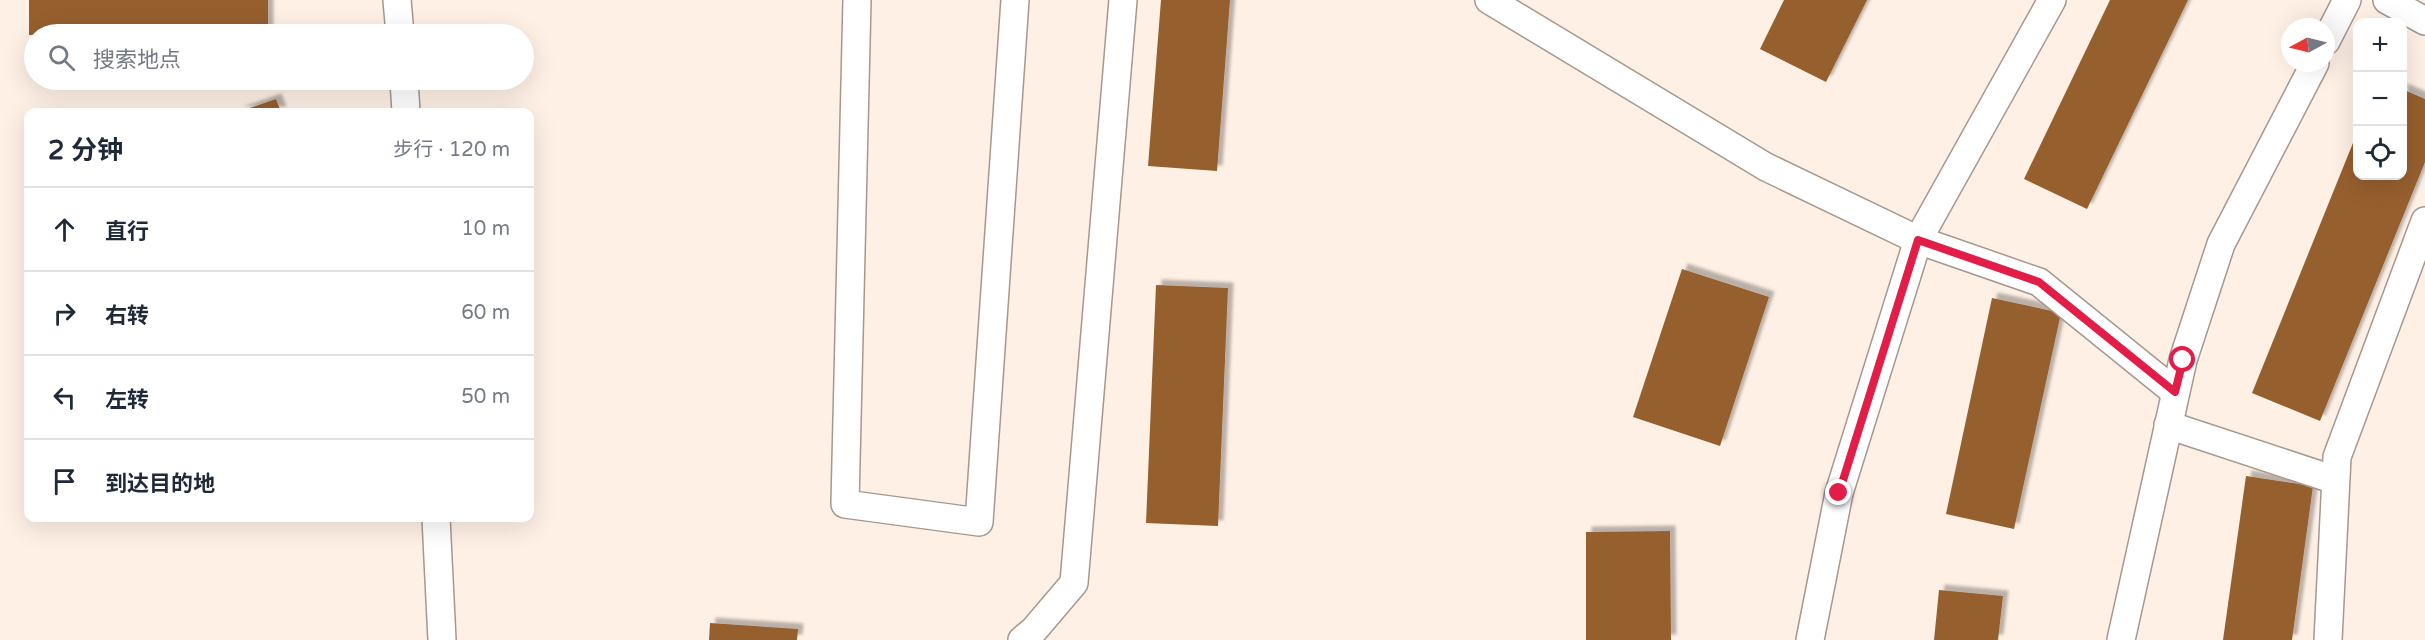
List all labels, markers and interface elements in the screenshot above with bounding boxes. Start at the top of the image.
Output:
north arrow [2281,18,2335,72]
map controls [2353,18,2407,180]
button: + [2353,18,2407,72]
search box [24,24,534,90]
icon: search [45,41,78,74]
text: 搜索地点 [93,47,181,73]
button: − [2353,72,2407,126]
button: locate [2353,126,2407,180]
text: 2 分钟 [48,135,123,166]
text: 步行 · 120 m [393,138,510,162]
icon: ahead [48,213,81,246]
text: 10 m [461,217,510,241]
text: 直行 [105,219,149,245]
icon: right [48,297,81,330]
text: 60 m [461,301,510,325]
text: 右转 [105,303,149,329]
route start [2169,346,2195,372]
icon: left [48,381,81,414]
text: 50 m [461,385,510,409]
text: 左转 [105,387,149,413]
icon: arrive [48,465,81,498]
text: 到达目的地 [105,471,215,497]
route end [1825,479,1851,505]

